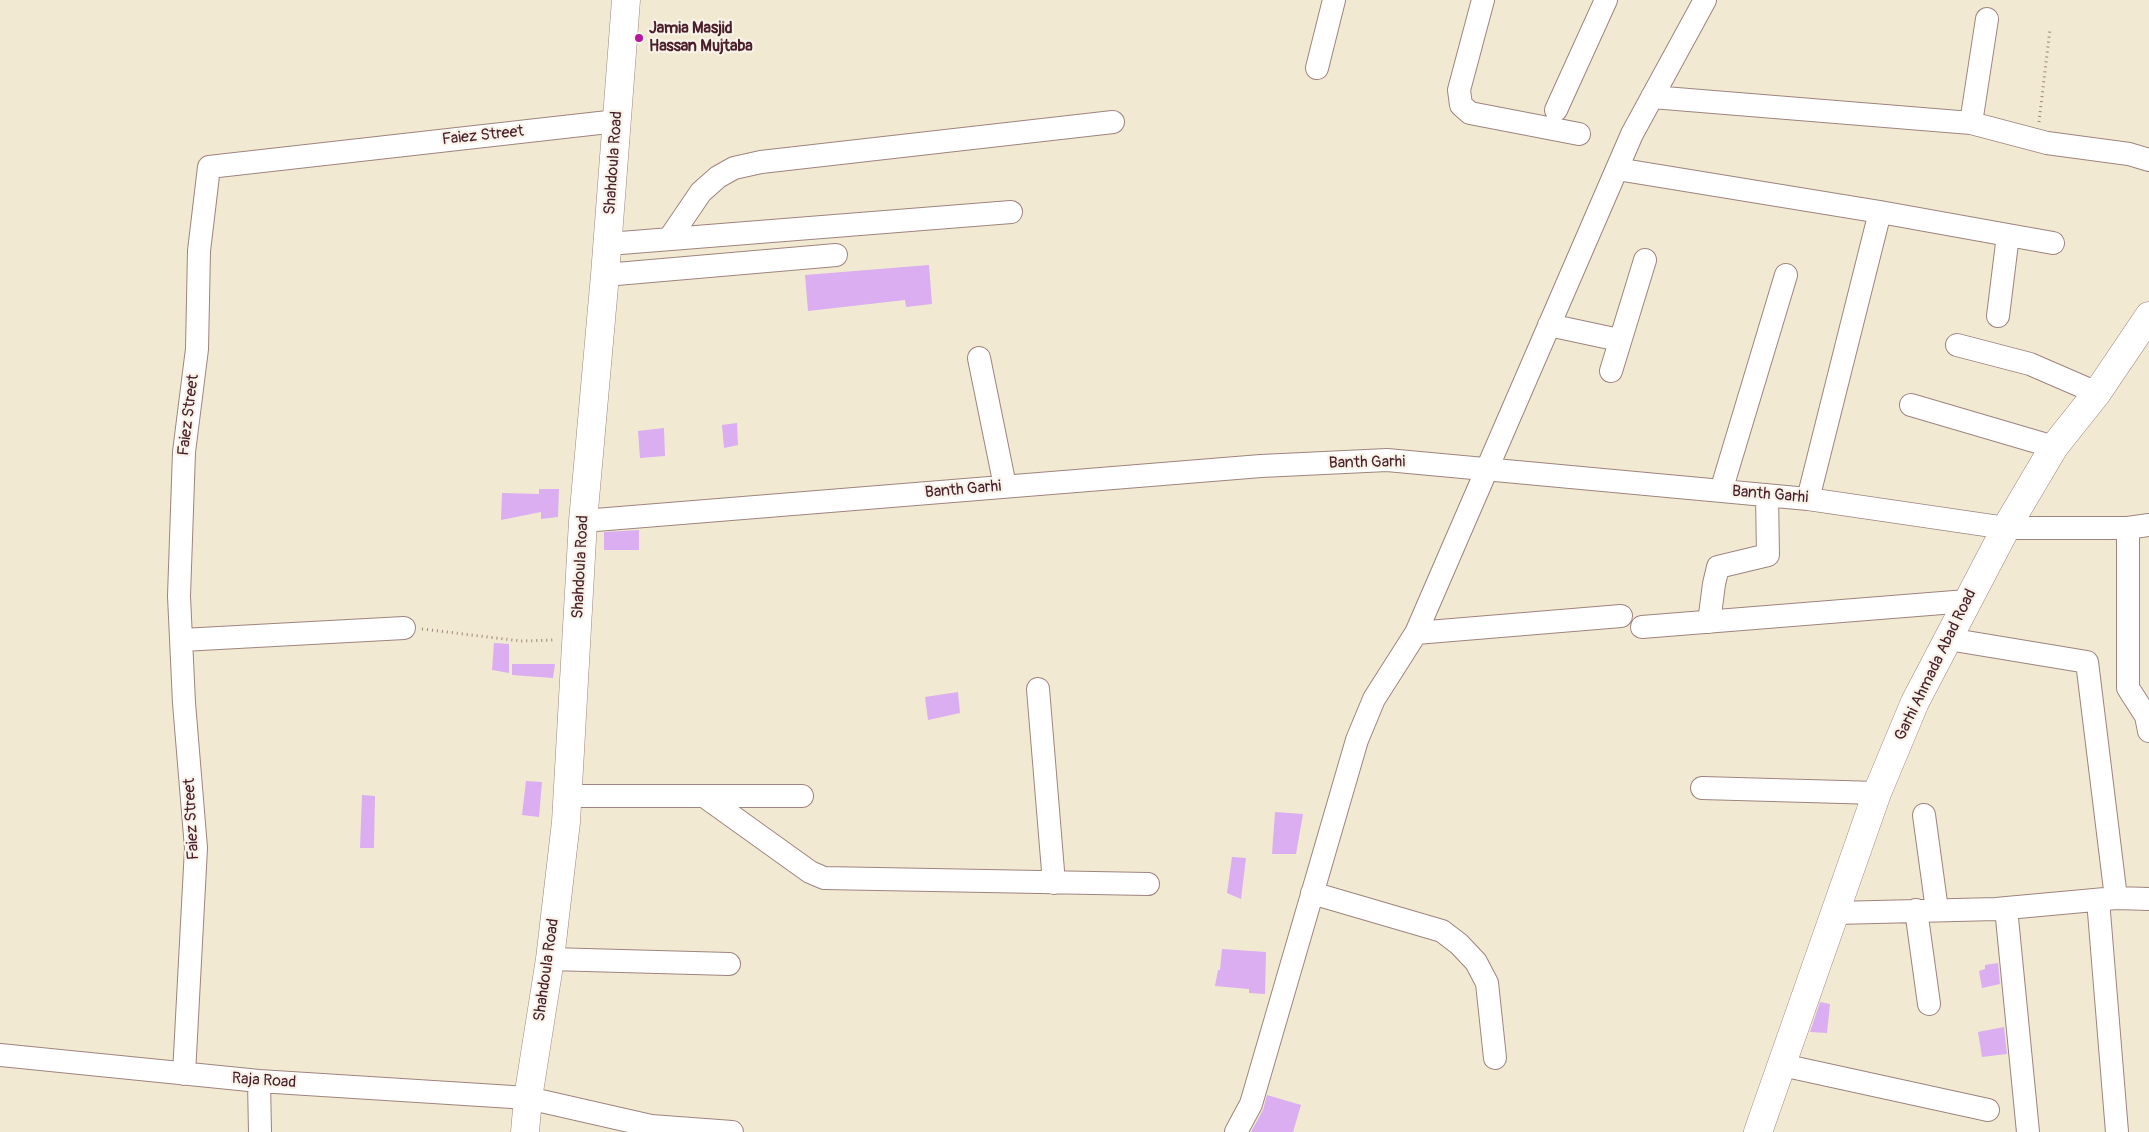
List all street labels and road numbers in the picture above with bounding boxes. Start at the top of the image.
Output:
street label: Shahdoula Road [601,111,627,215]
street label: Faiez Street [441,122,525,150]
street label: Faiez Street [174,373,204,457]
street label: Banth Garhi [1329,453,1405,473]
street label: Banth Garhi [924,477,1002,503]
street label: Banth Garhi [1731,482,1809,508]
street label: Shahdoula Road [569,515,593,619]
street label: Garhi Ahmada Abad Road [1891,586,1981,744]
street label: Faiez Street [180,778,204,860]
street label: Shahdoula Road [530,917,564,1023]
street label: Raja Road [231,1069,297,1093]

